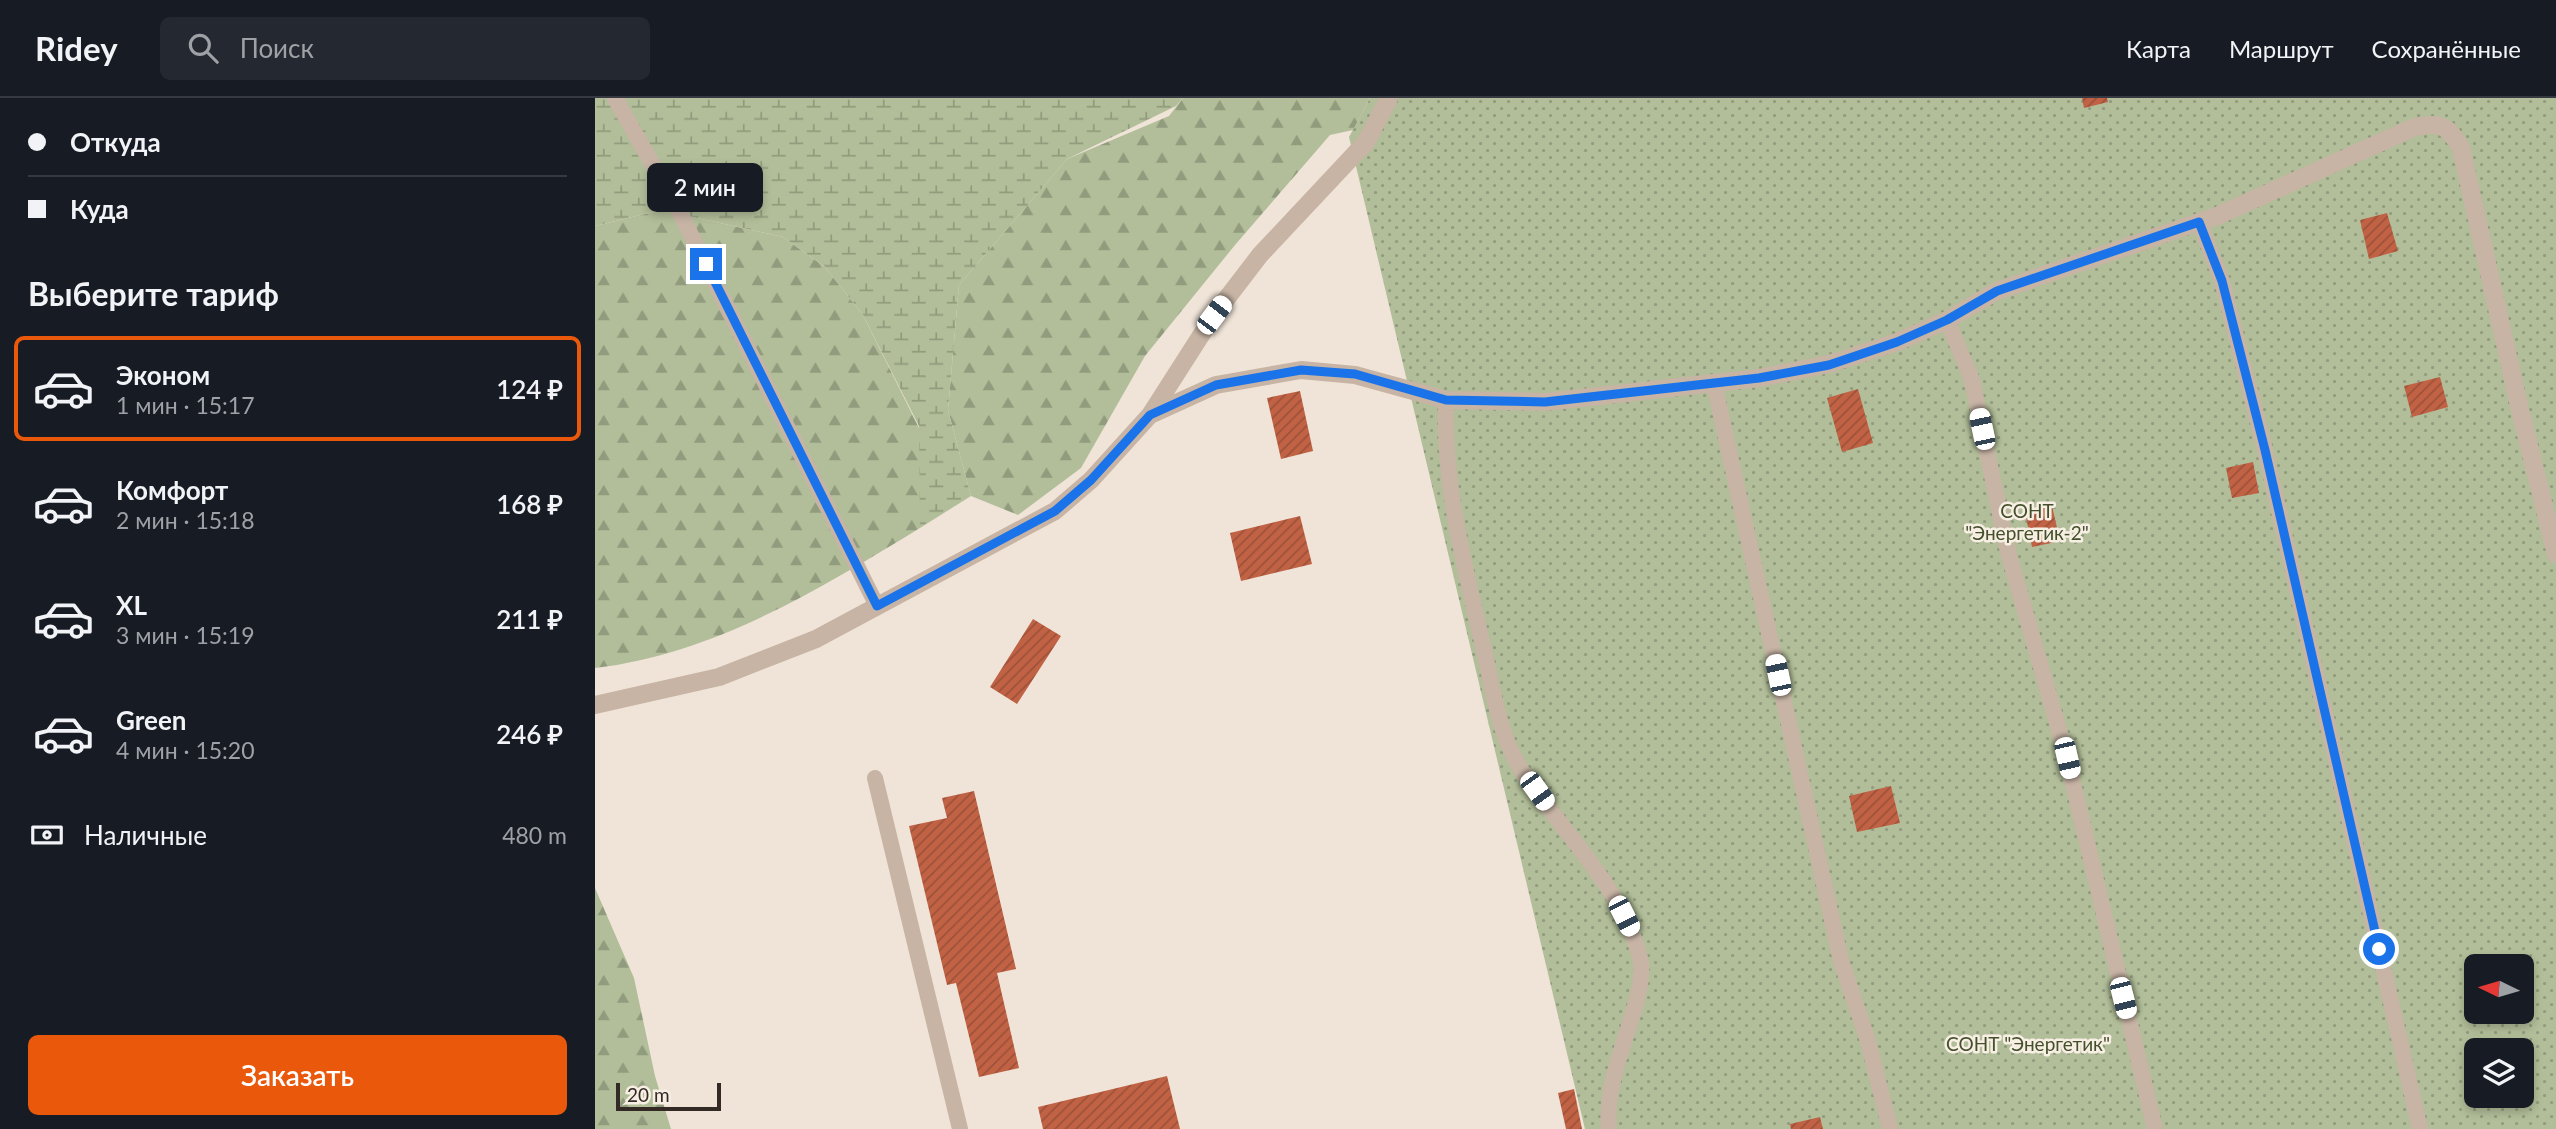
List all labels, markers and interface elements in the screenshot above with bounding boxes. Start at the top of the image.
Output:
search box [160,17,650,80]
text: Ridey [35,28,118,68]
icon: search [184,29,222,67]
text: Поиск [240,32,314,64]
text: Карта [2126,34,2191,63]
text: Маршрут [2229,34,2334,63]
text: Сохранённые [2372,34,2521,63]
text: Откуда [70,126,161,158]
callout: 2 мин [648,162,764,212]
text: 2 мин [674,173,736,201]
text: Куда [70,193,129,225]
route end [690,248,722,280]
text: Выберите тариф [28,274,279,313]
car [1193,292,1236,338]
icon: car [32,357,95,420]
text: Эконом [116,359,210,391]
text: 124 ₽ [496,373,563,405]
text: 1 мин · 15:17 [116,391,255,419]
car [1968,406,1997,452]
icon: car [32,472,95,535]
text: Комфорт [116,474,228,506]
text: 168 ₽ [496,488,563,520]
park label: СОНТ "Энергетик-2" [1965,499,2089,544]
text: 2 мин · 15:18 [116,506,255,534]
icon: car [32,587,95,650]
text: XL [116,589,147,621]
text: 211 ₽ [496,603,563,635]
text: 3 мин · 15:19 [116,621,255,649]
car [1764,652,1793,698]
icon: car [32,702,95,765]
text: Green [116,704,186,736]
text: 246 ₽ [496,718,563,750]
car [2053,735,2082,781]
text: 4 мин · 15:20 [116,736,255,764]
car [1517,768,1558,814]
icon: cash [28,816,66,854]
text: Наличные [84,819,207,851]
text: 480 m [502,821,567,849]
car [1606,893,1643,939]
route start [2363,933,2395,965]
north arrow [2464,954,2534,1024]
map controls [2464,954,2534,1108]
car [2108,975,2139,1021]
park label: СОНТ "Энергетик" [1946,1032,2110,1055]
button: Заказать [28,1035,567,1115]
button: layers [2464,1038,2534,1108]
scale bar [616,1080,721,1112]
text: 20 m [627,1083,670,1106]

